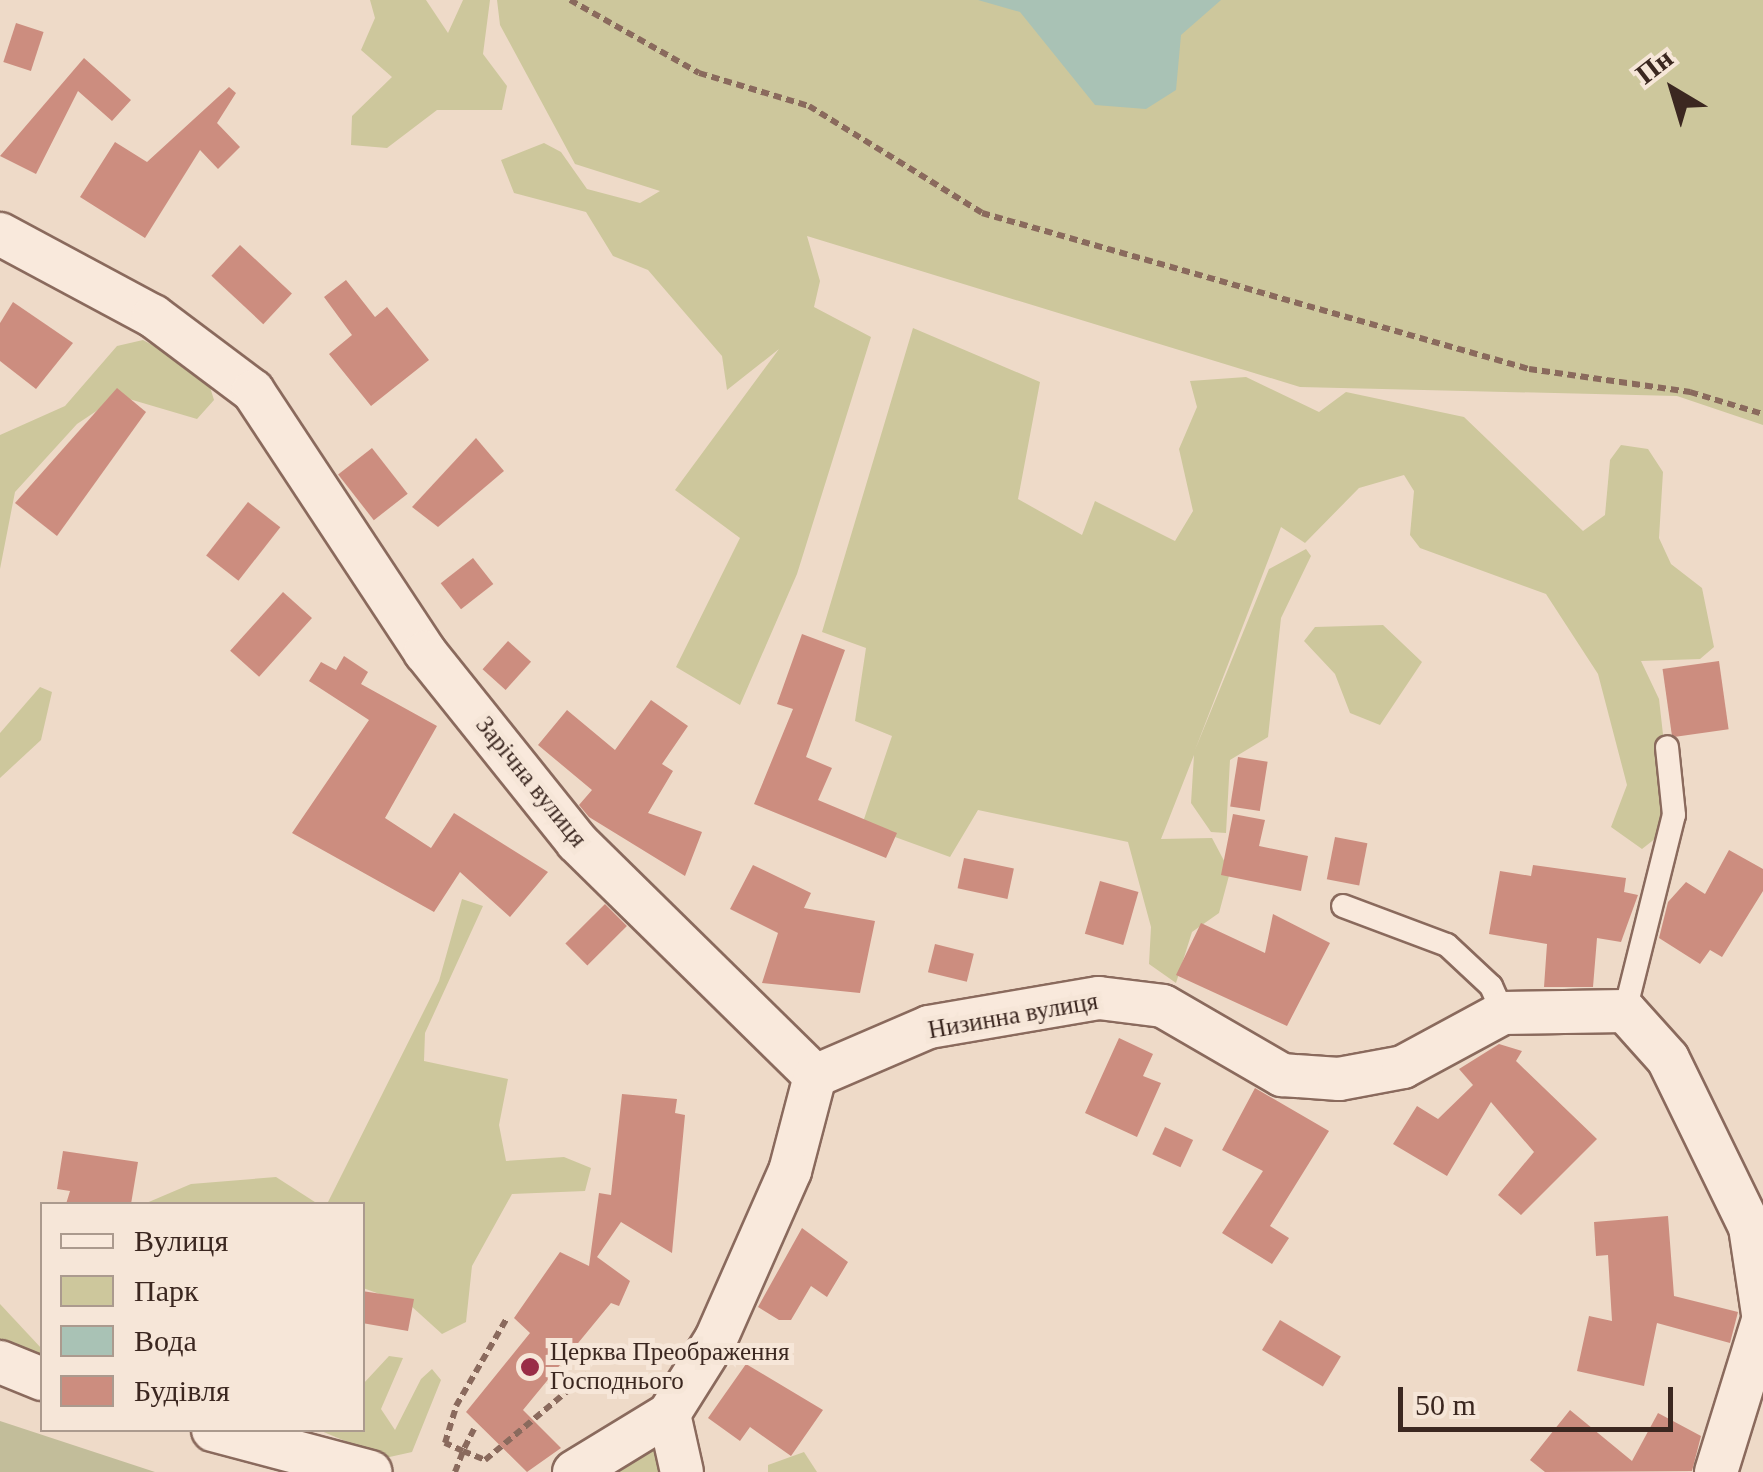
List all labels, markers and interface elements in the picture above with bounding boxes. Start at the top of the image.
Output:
north arrow [1623,40,1723,140]
text: Пн [1630,42,1679,90]
street label: Зарічна вулиця [469,711,593,853]
street label: Низинна вулиця [926,986,1100,1046]
legend [40,1202,365,1432]
text: Вулиця [134,1224,228,1257]
text: Парк [134,1274,199,1307]
text: Вода [134,1324,197,1357]
place label: Церква Преображення Господнього [550,1338,789,1397]
marker: Церква Преображення Господнього [519,1356,541,1378]
scale bar [1403,1367,1678,1429]
text: Будівля [134,1374,230,1407]
text: 50 m [1415,1388,1476,1421]

